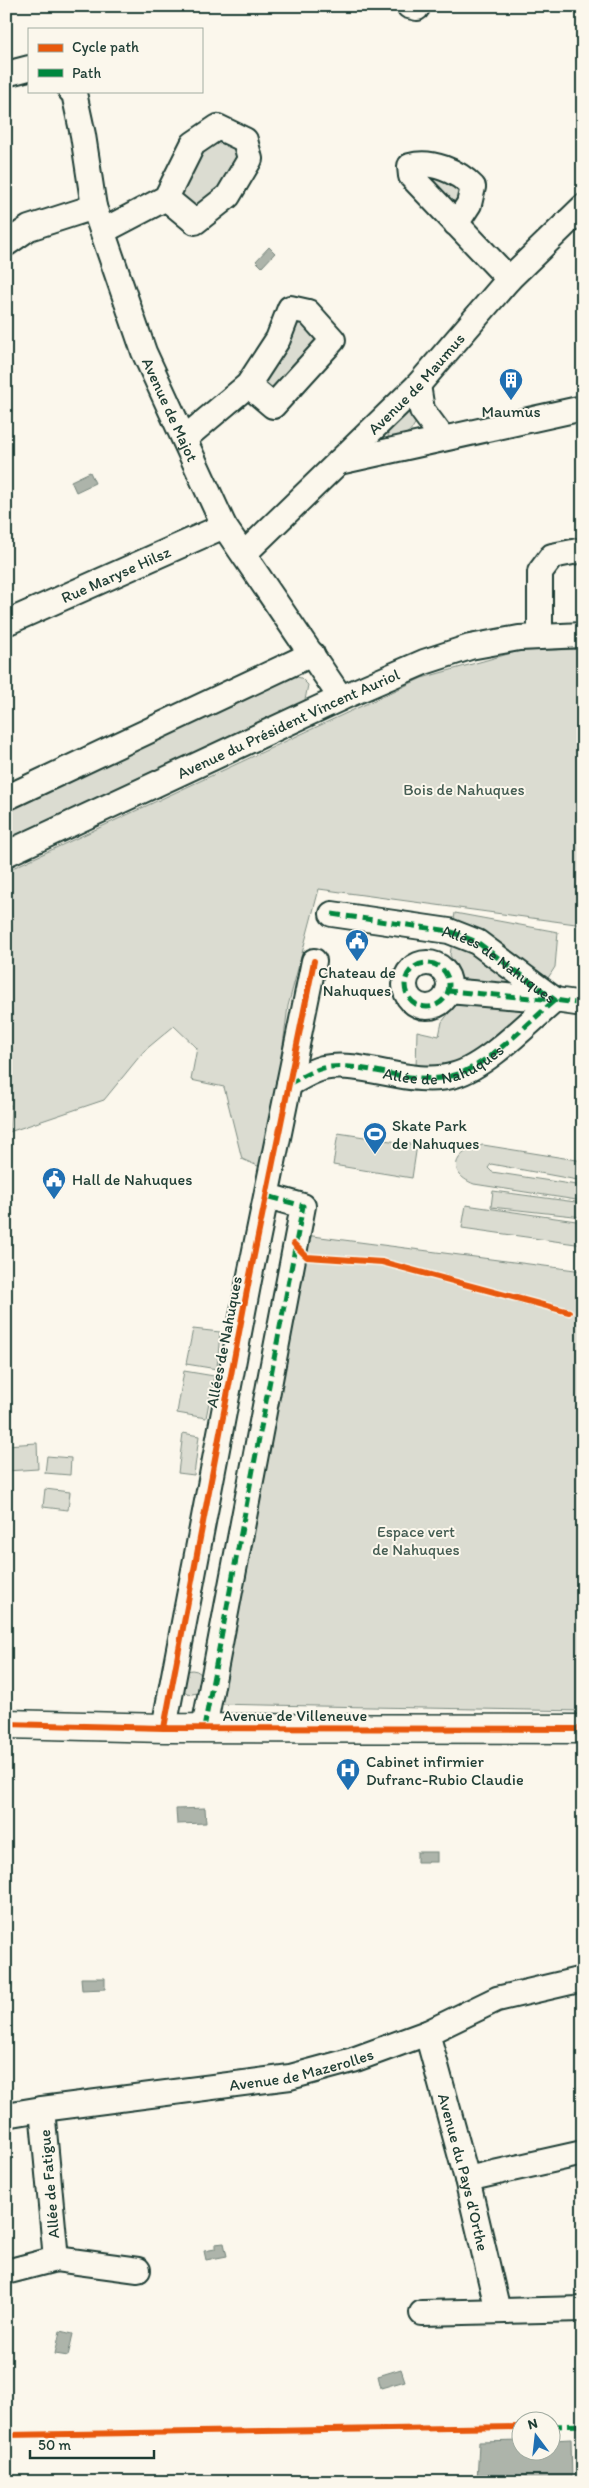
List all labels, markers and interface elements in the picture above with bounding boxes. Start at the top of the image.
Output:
legend [28,28,202,92]
text: Cycle path [72,38,139,56]
text: Path [72,64,101,82]
street label: Avenue de Maumus [364,329,468,438]
street label: Avenue de Majot [138,355,202,464]
building icon: Maumus [498,367,524,401]
place label: Maumus [481,402,541,421]
street label: Rue Maryse Hilsz [58,541,174,607]
street label: Avenue du Président Vincent Auriol [174,664,403,783]
park label: Bois de Nahuques [403,780,525,799]
street label: Allées de Nahuques [441,921,560,1007]
public building icon: Chateau de Nahuques [344,928,370,962]
place label: Chateau de Nahuques [318,963,396,1000]
street label: Allée de Nahuques [382,1040,507,1088]
place label: Skate Park de Nahuques [392,1116,479,1153]
sports icon: Skate Park de Nahuques [362,1121,388,1155]
public building icon: Hall de Nahuques [41,1166,67,1200]
place label: Hall de Nahuques [72,1170,192,1189]
street label: Allées de Nahuques [202,1275,246,1409]
park label: Espace vert de Nahuques [372,1522,460,1559]
street label: Avenue de Villeneuve [223,1706,367,1725]
place label: Cabinet infirmier Dufranc-Rubio Claudie [366,1752,524,1789]
hospital icon: Cabinet infirmier Dufranc-Rubio Claudie [335,1757,361,1791]
street label: Avenue de Mazerolles [228,2044,376,2094]
street label: Avenue du Pays d'Orthe [434,2091,493,2253]
street label: Allée de Fatigue [35,2128,63,2239]
north arrow [512,2410,562,2460]
text: N [526,2414,540,2433]
scale bar [30,2428,154,2460]
text: 50 m [38,2436,71,2454]

